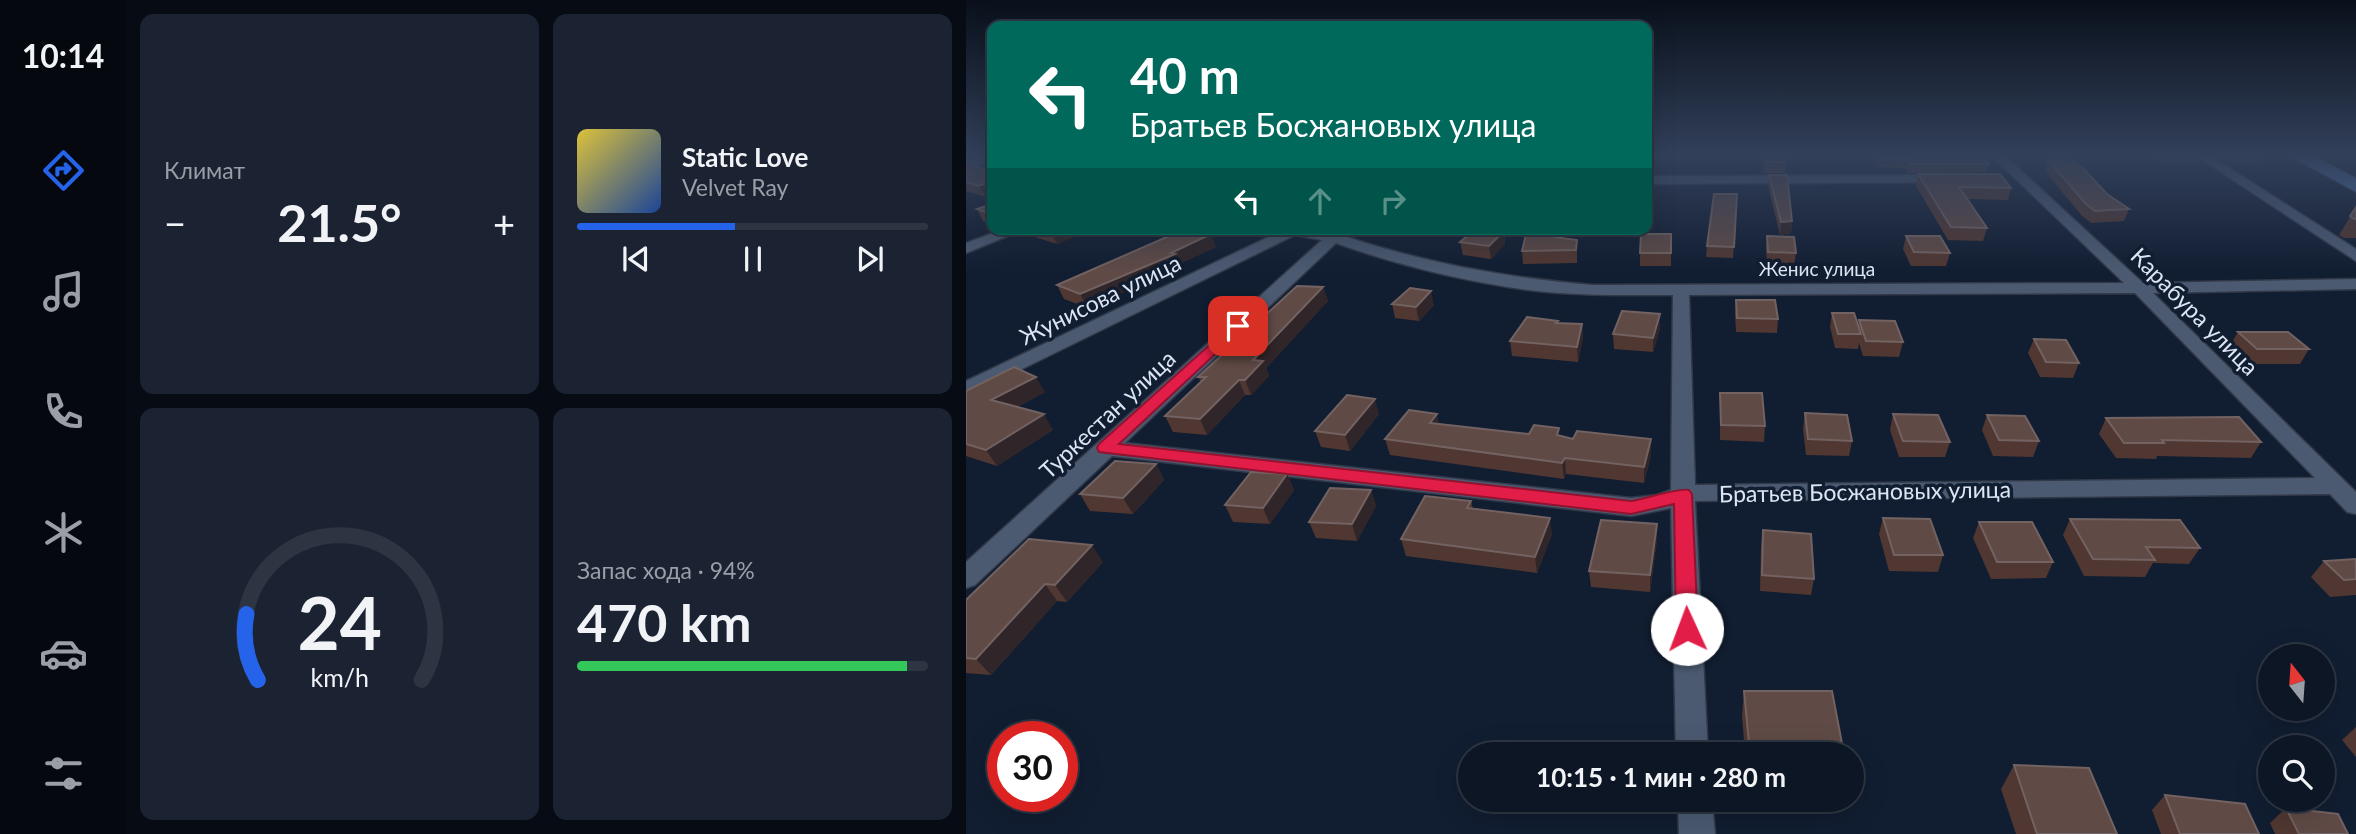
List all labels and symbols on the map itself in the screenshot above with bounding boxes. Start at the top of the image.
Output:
street label: Карабура улица [2125,241,2265,381]
street label: Жунисова улица [1015,248,1185,350]
street label: Женис улица [1759,257,1875,280]
pin [1208,296,1268,356]
street label: Туркестан улица [1033,344,1181,484]
street label: Братьев Босжановых улица [1719,474,2011,508]
position arrow [1650,592,1724,666]
north arrow [2258,644,2334,721]
speed limit sign: 30 [987,721,1078,812]

